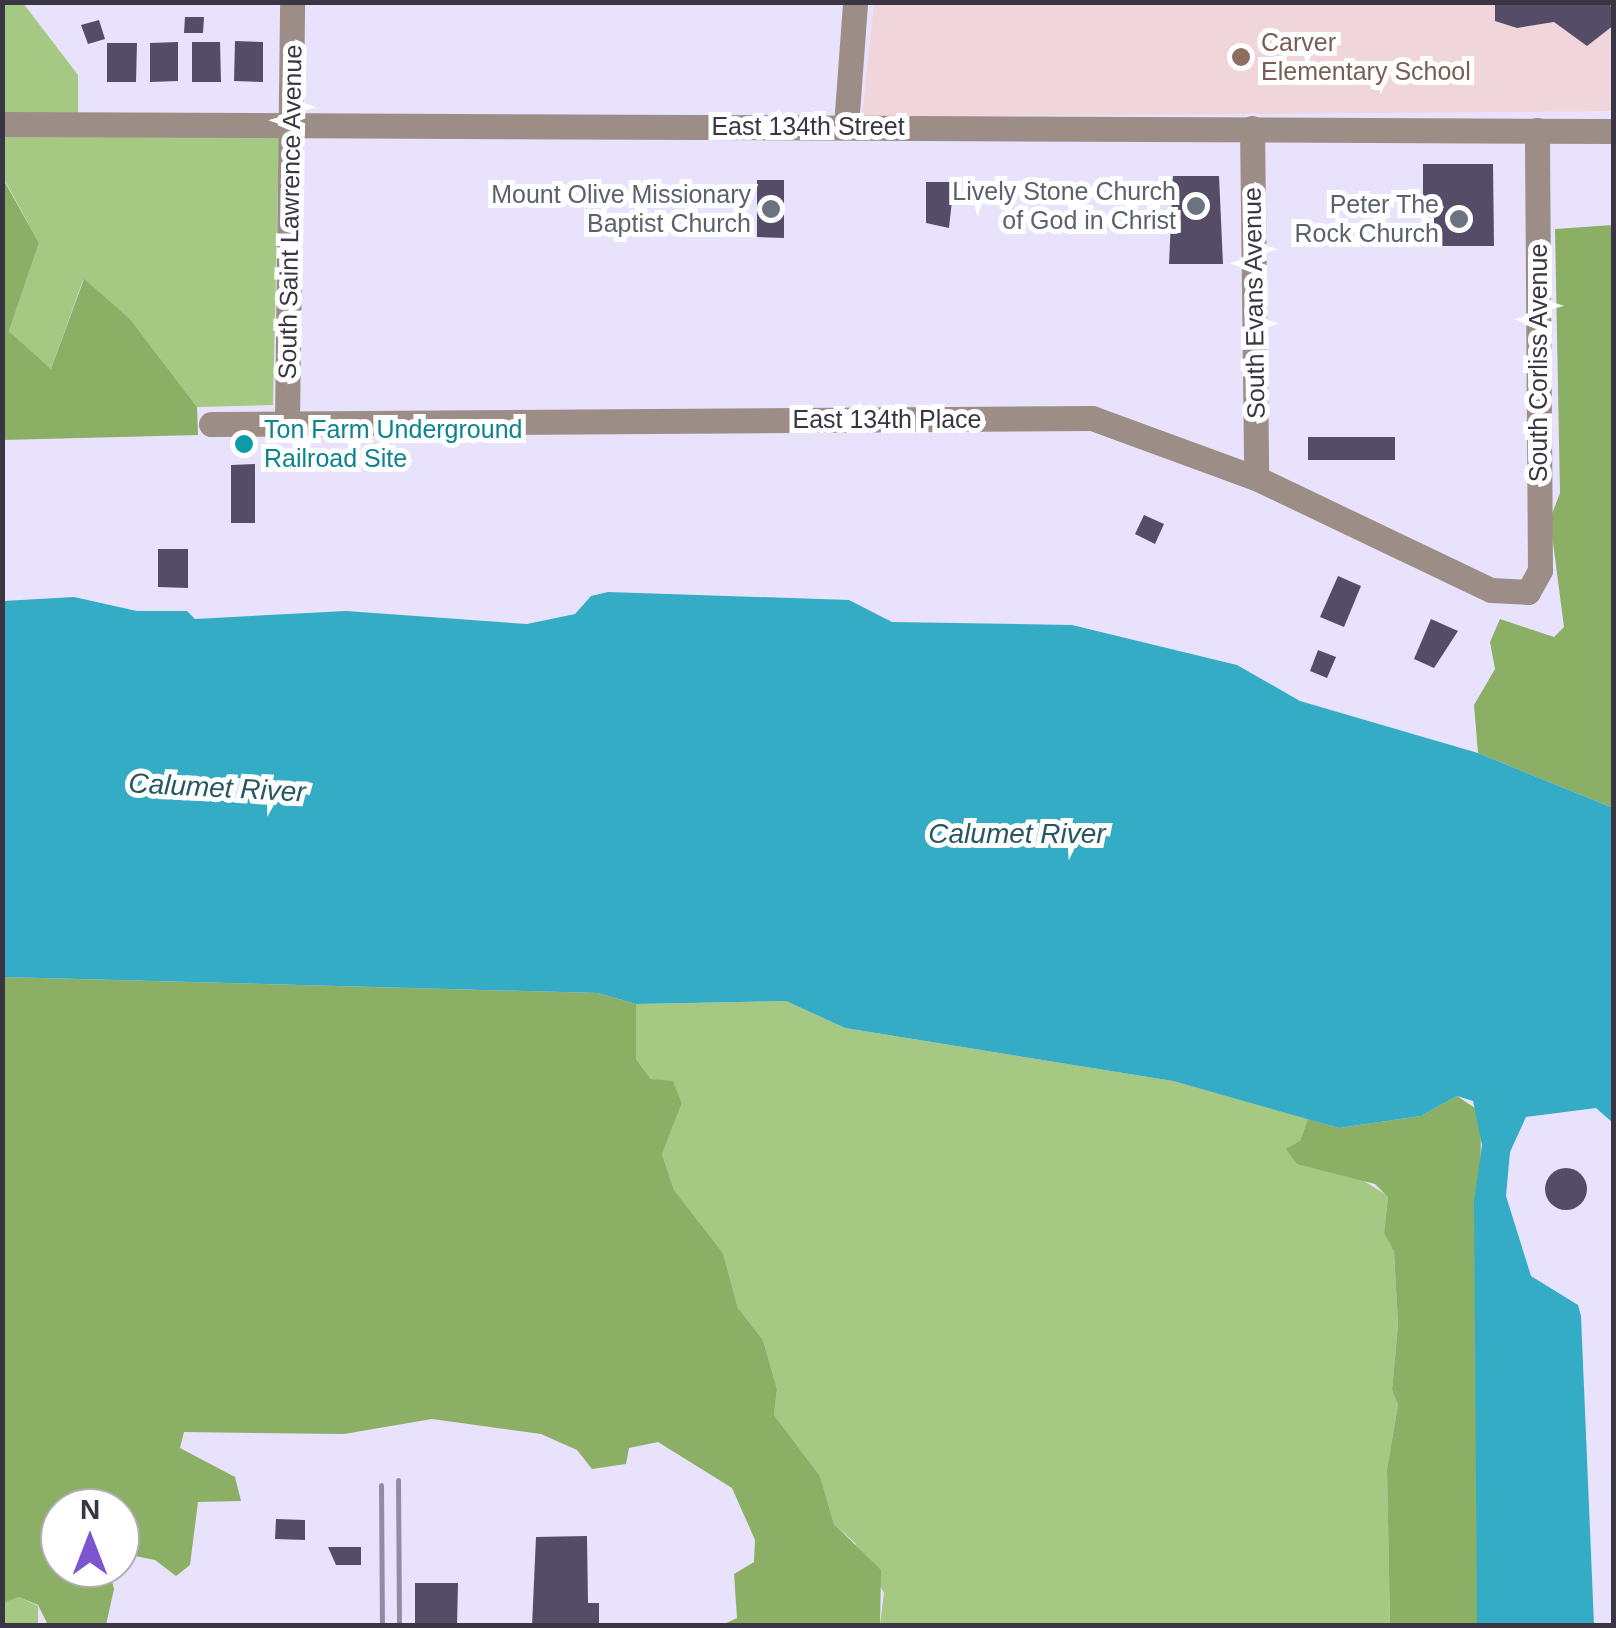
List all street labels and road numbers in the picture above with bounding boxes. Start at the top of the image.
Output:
street label: South Saint Lawrence Avenue [272,44,308,380]
street label: East 134th Street [711,111,905,141]
street label: South Evans Avenue [1237,186,1271,420]
street label: South Corliss Avenue [1523,243,1553,483]
street label: East 134th Place [792,404,982,434]

